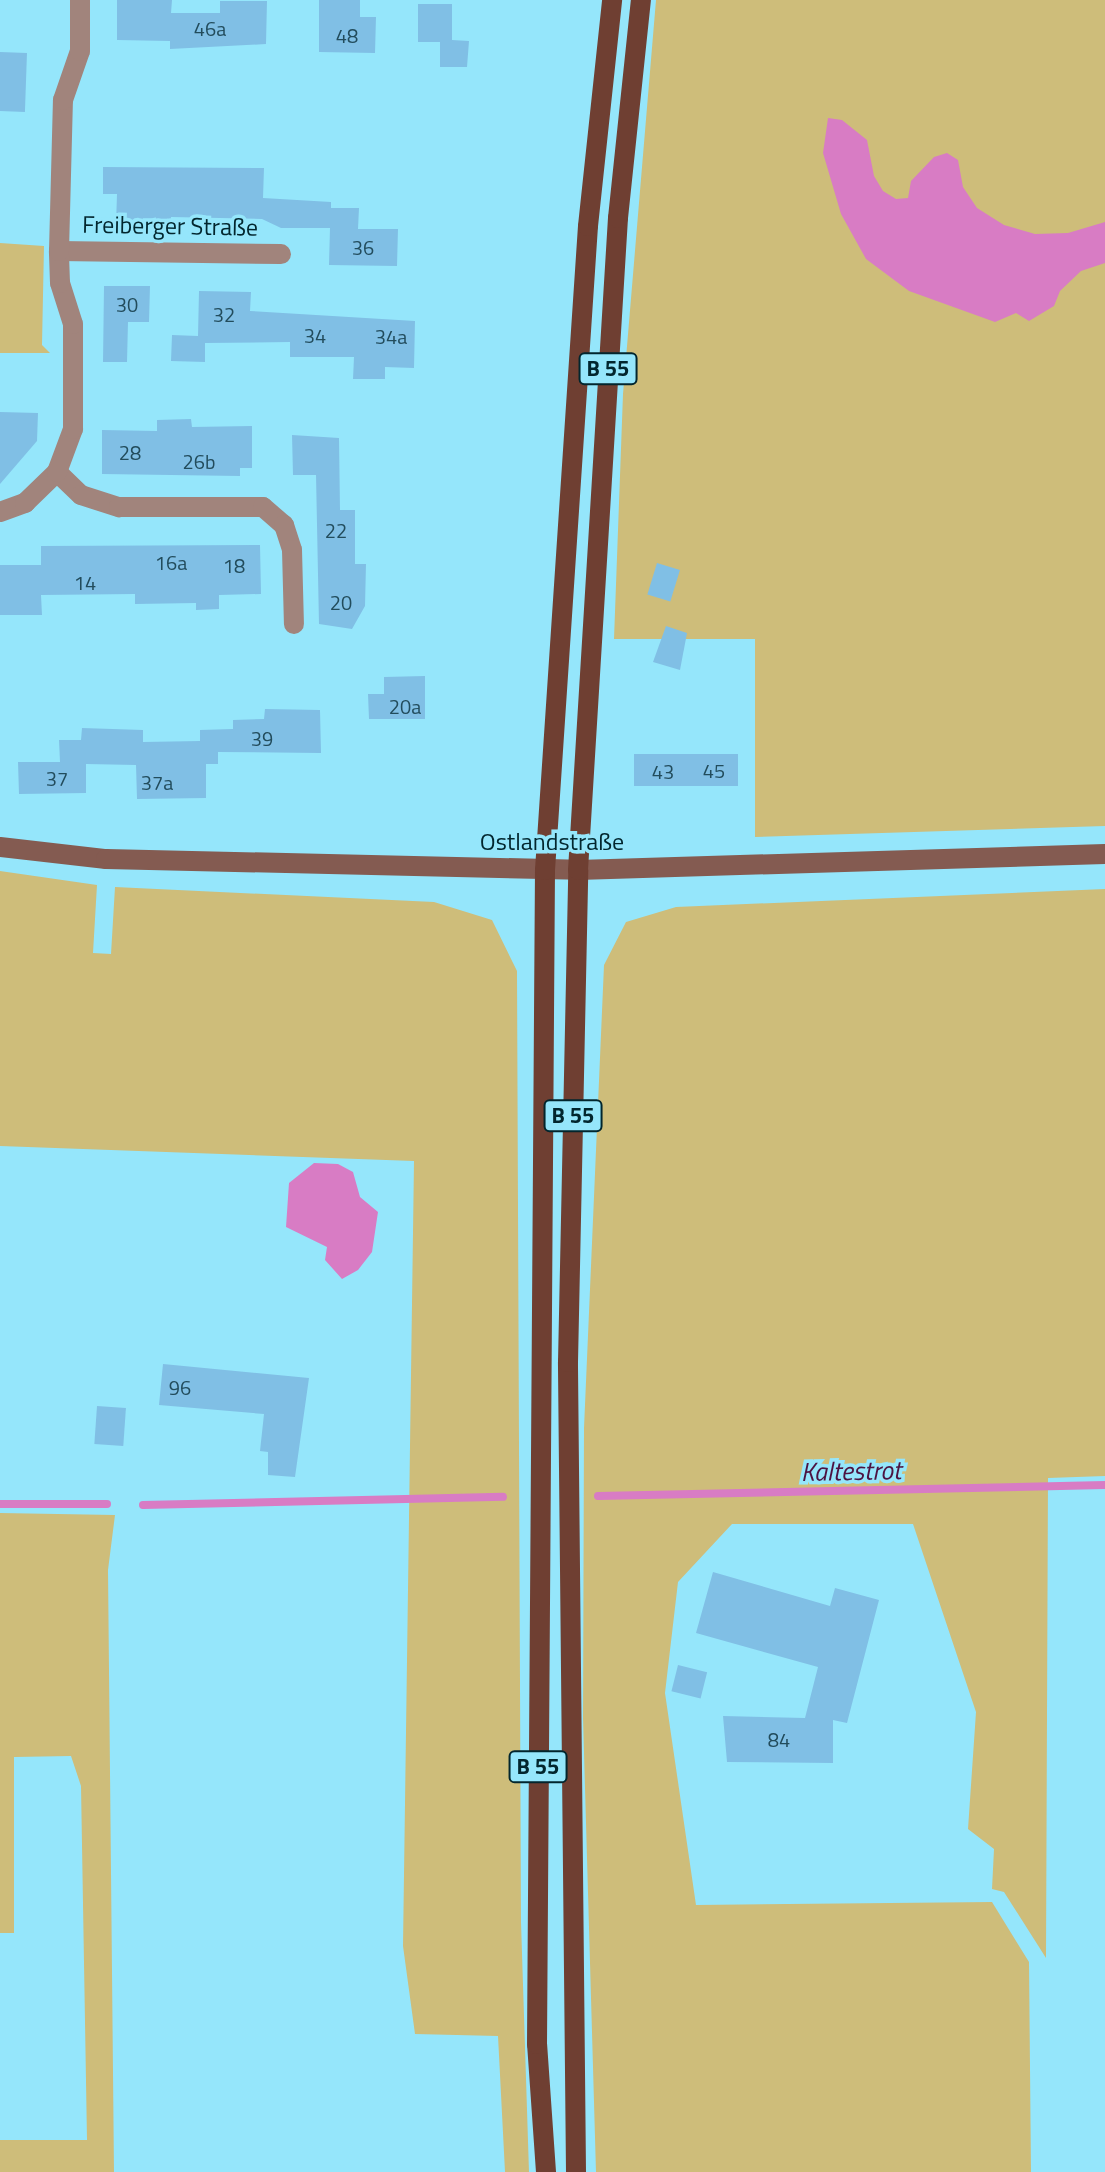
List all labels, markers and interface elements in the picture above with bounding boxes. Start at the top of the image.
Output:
house number: 46a [194,16,226,40]
house number: 48 [336,23,358,47]
street label: Freiberger Straße [82,210,258,242]
house number: 36 [352,235,374,259]
house number: 30 [116,292,138,316]
house number: 32 [213,302,235,326]
house number: 34 [304,323,326,347]
house number: 34a [375,324,407,348]
road number: B 55 [578,351,638,387]
house number: 28 [119,440,141,464]
house number: 26b [183,449,215,473]
house number: 22 [325,518,347,542]
house number: 16a [155,550,187,574]
house number: 18 [223,553,245,577]
house number: 14 [74,570,96,594]
house number: 20 [330,590,352,614]
house number: 20a [389,694,421,718]
house number: 39 [251,726,273,750]
house number: 45 [703,758,725,782]
house number: 43 [652,759,674,783]
house number: 37 [46,766,68,790]
house number: 37a [141,770,173,794]
street label: Ostlandstraße [480,828,624,856]
road number: B 55 [543,1098,603,1134]
house number: 96 [169,1375,191,1399]
water label: Kaltestrot [801,1455,901,1487]
house number: 84 [768,1727,790,1751]
road number: B 55 [508,1749,568,1785]

